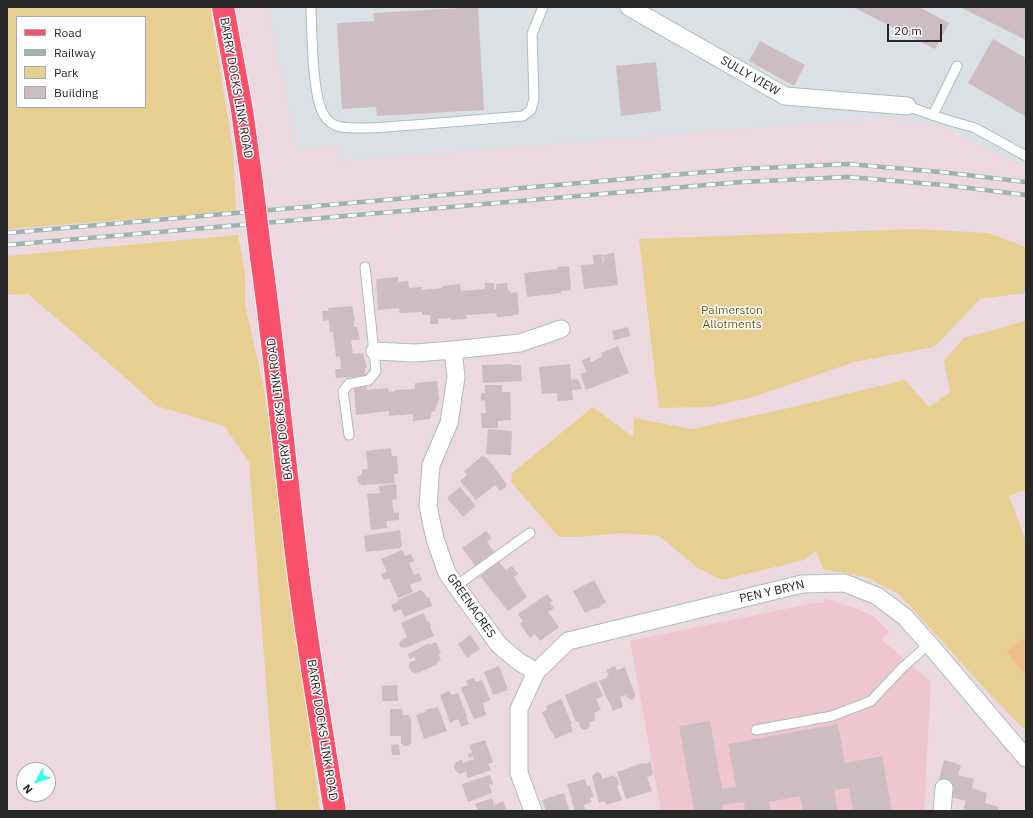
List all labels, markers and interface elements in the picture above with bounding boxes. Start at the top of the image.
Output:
legend [16,16,146,108]
street label: BARRY DOCKS LINK ROAD [216,16,256,160]
scale bar [889,16,944,42]
text: 20 m [894,23,922,38]
text: Road [54,25,82,40]
text: Railway [54,45,96,60]
street label: SULLY VIEW [718,53,782,99]
text: Park [54,65,78,80]
text: Building [54,85,98,100]
park label: Palmerston Allotments [701,304,763,332]
street label: BARRY DOCKS LINK ROAD [264,337,296,481]
street label: GREENACRES [444,571,498,641]
street label: PEN Y BRYN [738,578,806,606]
street label: BARRY DOCKS LINK ROAD [304,658,340,802]
north arrow [16,762,56,802]
text: N [20,782,35,797]

